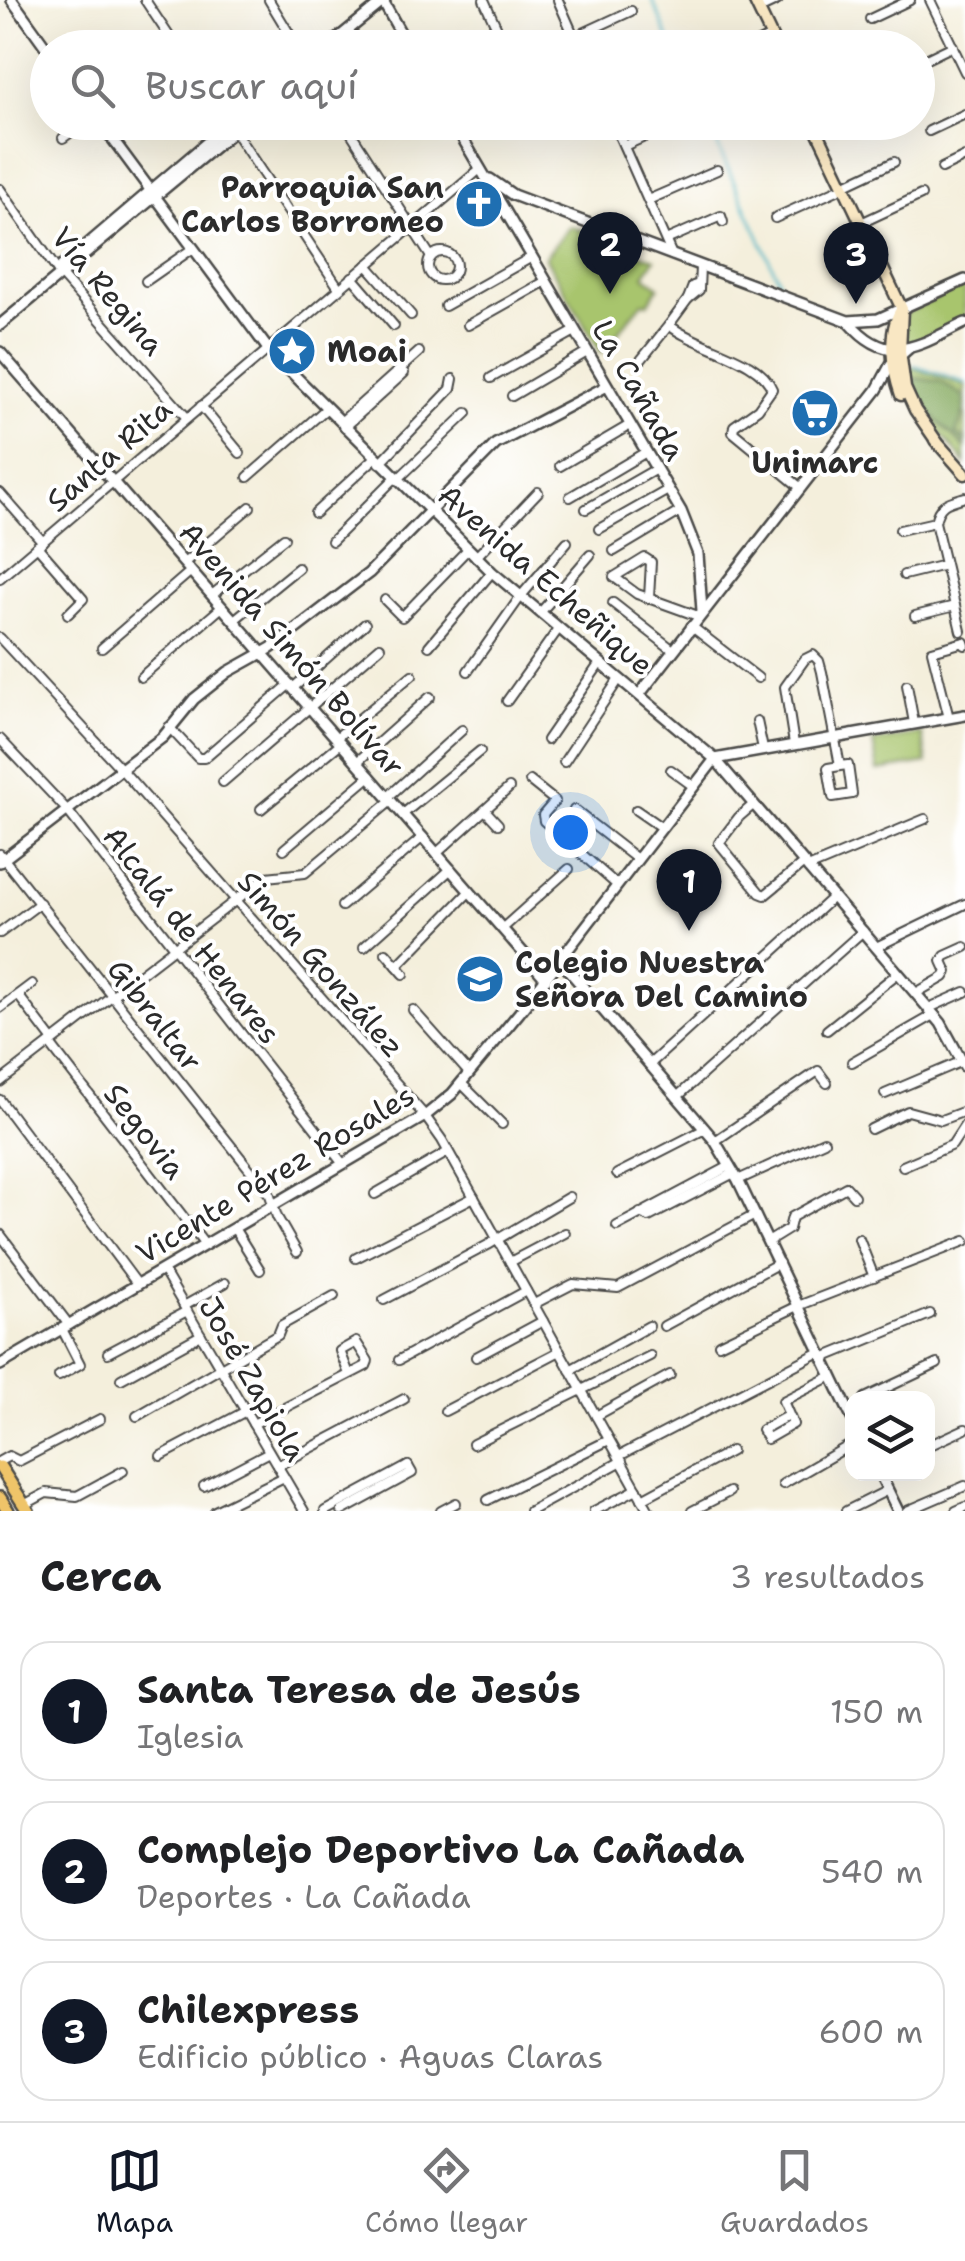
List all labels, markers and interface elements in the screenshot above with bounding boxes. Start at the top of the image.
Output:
search box [30,30,935,140]
icon: search [65,58,120,113]
text: Buscar aquí [145,60,358,111]
place label: Parroquia San Carlos Borromeo [181,167,444,242]
church icon: Parroquia San Carlos Borromeo [453,178,505,230]
pin: 2 [578,212,642,294]
street label: Vía Regina [42,218,174,364]
pin: 3 [824,222,888,304]
street label: La Cañada [582,312,696,468]
place icon: Moai [266,325,318,377]
place label: Moai [327,331,407,372]
supermarket icon: Unimarc [789,387,841,439]
street label: Santa Rita [37,389,181,521]
place label: Unimarc [751,442,879,483]
street label: Avenida Echeñique [429,475,663,685]
street label: Avenida Simón Bolívar [170,513,414,785]
your location [545,807,596,858]
street label: Alcalá de Henares [94,818,290,1052]
pin: 1 [656,848,722,931]
street label: Simón González [228,862,414,1066]
place label: Colegio Nuestra Señora Del Camino [515,942,808,1017]
street label: Gibraltar [98,950,212,1080]
school or university icon: Colegio Nuestra Señora Del Camino [454,953,506,1005]
street label: Segovia [95,1074,196,1188]
street label: Vicente Pérez Rosales [128,1075,422,1273]
street label: José Zapiola [189,1289,317,1469]
map controls [845,1391,935,1481]
button: layers [845,1391,935,1481]
text: Cerca [40,1548,161,1604]
text: 3 resultados [730,1555,925,1598]
text: Santa Teresa de Jesús [137,1664,581,1715]
text: 1 [67,1690,82,1733]
text: 150 m [830,1690,923,1733]
text: Iglesia [137,1715,243,1758]
text: Complejo Deportivo La Cañada [137,1824,744,1875]
text: 2 [63,1850,86,1893]
text: 540 m [821,1850,923,1893]
text: Deportes · La Cañada [137,1875,471,1918]
text: Chilexpress [137,1984,359,2035]
text: 3 [63,2010,86,2053]
text: 600 m [818,2010,923,2053]
text: Edificio público · Aguas Claras [137,2035,603,2078]
tab: Mapa [96,2143,173,2241]
tab: Cómo llegar [365,2143,528,2241]
tab: Guardados [720,2143,869,2241]

